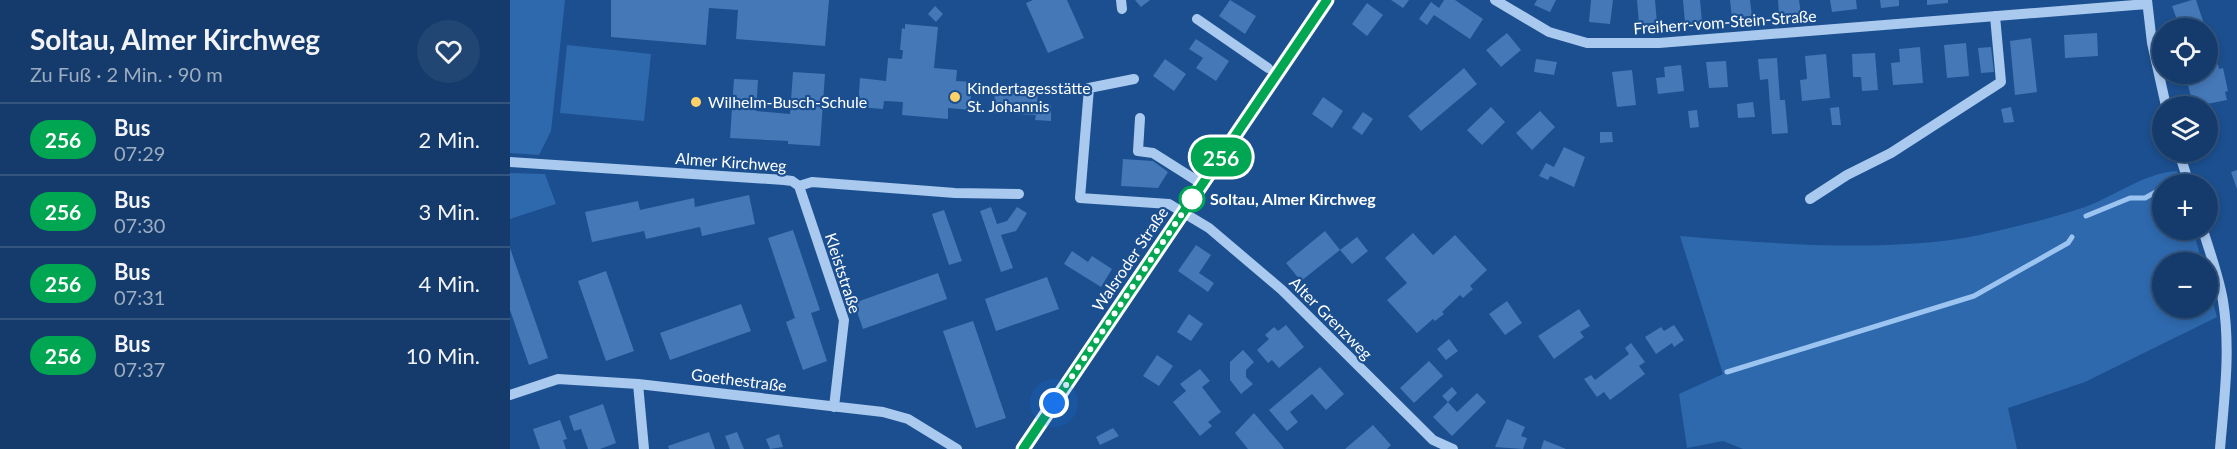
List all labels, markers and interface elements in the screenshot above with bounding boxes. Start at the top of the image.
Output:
street label: Freiherr-vom-Stein-Straße [1633,6,1817,37]
map controls [2152,18,2218,318]
button: locate [2152,18,2218,84]
button: heart [417,20,480,83]
text: Soltau, Almer Kirchweg [30,22,320,56]
text: Zu Fuß · 2 Min. · 90 m [30,62,223,86]
place label: Kindertagesstätte St. Johannis [967,78,1091,115]
marker: Kindertagesstätte St. Johannis [948,90,962,104]
place label: Wilhelm-Busch-Schule [708,92,867,111]
marker: Wilhelm-Busch-Schule [689,95,703,109]
button: layers [2152,96,2218,162]
text: Bus [114,114,150,141]
text: 2 Min. [419,126,480,153]
text: 256 [45,127,81,152]
line badge: 256 [1186,138,1256,176]
text: 07:29 [114,141,165,165]
text: 256 [1203,145,1239,170]
street label: Almer Kirchweg [675,148,787,175]
button: + [2152,174,2218,240]
text: Bus [114,186,150,213]
marker: Soltau, Almer Kirchweg [1179,186,1205,212]
place label: Soltau, Almer Kirchweg [1210,189,1376,208]
text: 3 Min. [419,198,480,225]
text: 256 [45,199,81,224]
street label: Walsroder Straße [1088,203,1171,314]
text: 07:30 [114,213,165,237]
street label: Kleiststraße [822,230,865,315]
button: − [2152,252,2218,318]
text: Bus [114,258,150,285]
text: 4 Min. [419,270,480,297]
text: 256 [45,271,81,296]
street label: Alter Grenzweg [1286,272,1377,363]
text: 07:31 [114,285,165,309]
text: Bus [114,330,150,357]
text: 10 Min. [406,342,480,369]
text: 256 [45,343,81,368]
text: 07:37 [114,357,165,381]
street label: Goethestraße [690,364,788,395]
your location [1039,388,1069,418]

